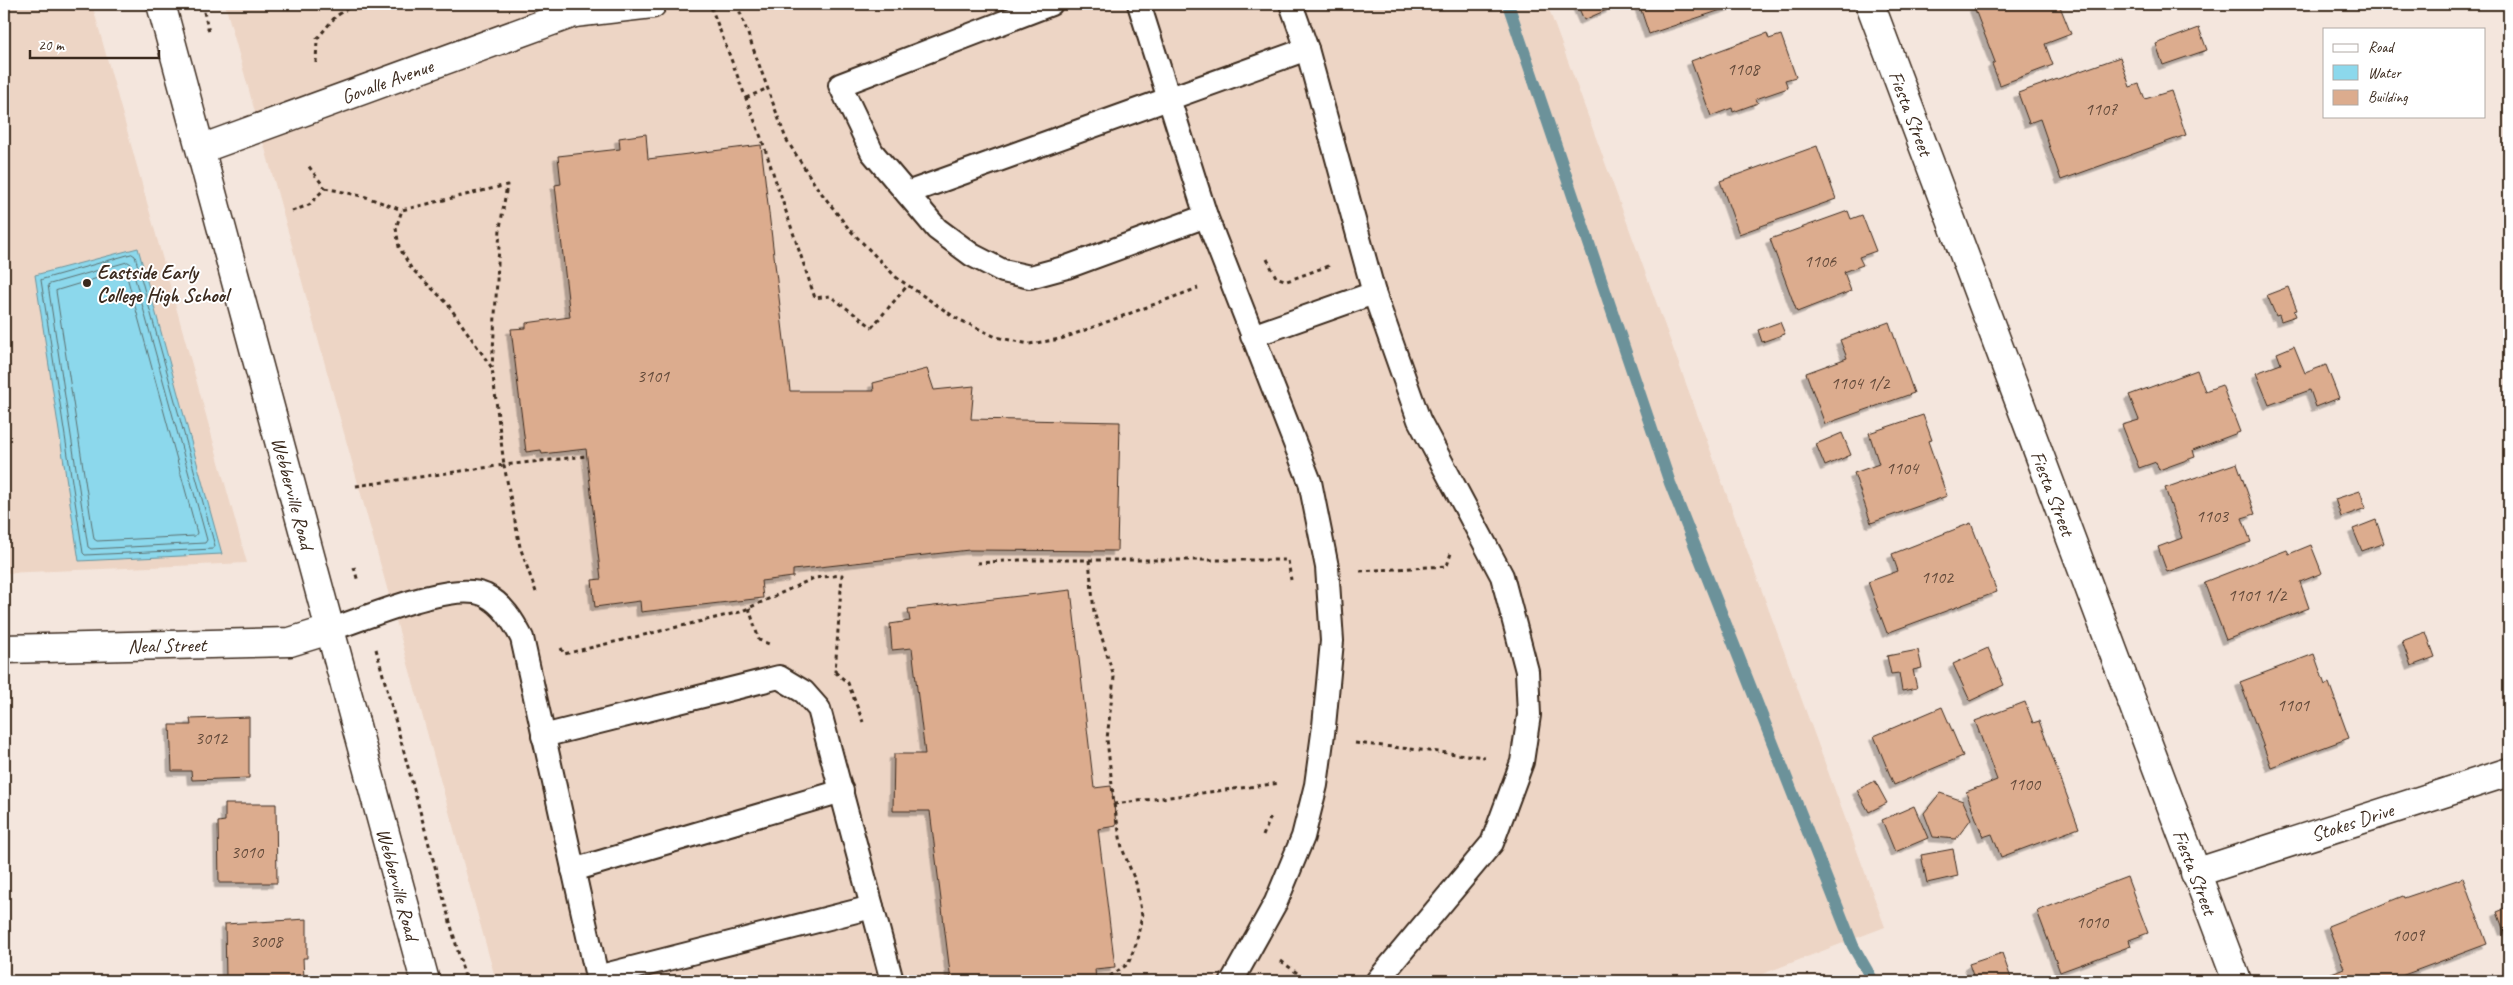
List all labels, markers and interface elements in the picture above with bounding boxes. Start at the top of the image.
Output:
scale bar [30,28,159,60]
legend [2323,28,2486,118]
text: 20 m [38,36,65,55]
text: Road [2368,38,2395,57]
street label: Govalle Avenue [338,53,438,110]
house number: 1108 [1727,58,1761,80]
text: Water [2368,64,2402,83]
street label: Fiesta Street [1883,67,1939,161]
text: Building [2368,88,2408,107]
house number: 1107 [2085,98,2118,120]
house number: 1106 [1804,250,1837,272]
place label: Eastside Early College High School [97,260,232,308]
marker: Eastside Early College High School [81,277,93,289]
house number: 3101 [637,365,670,387]
house number: 1104 1/2 [1831,372,1891,394]
street label: Webberville Road [266,435,320,555]
street label: Fiesta Street [2025,447,2081,541]
house number: 1104 [1886,457,1920,479]
house number: 1103 [2196,505,2230,527]
house number: 1102 [1921,566,1955,588]
house number: 1101 1/2 [2228,584,2288,606]
street label: Neal Street [128,632,209,659]
house number: 1101 [2277,694,2310,716]
house number: 3012 [195,727,229,749]
house number: 1100 [2008,773,2042,795]
street label: Stokes Drive [2308,797,2398,848]
street label: Webberville Road [371,826,425,946]
street label: Fiesta Street [2167,826,2223,920]
house number: 3010 [231,841,265,863]
house number: 1010 [2076,911,2110,933]
house number: 1009 [2392,924,2426,946]
house number: 3008 [250,930,284,952]

